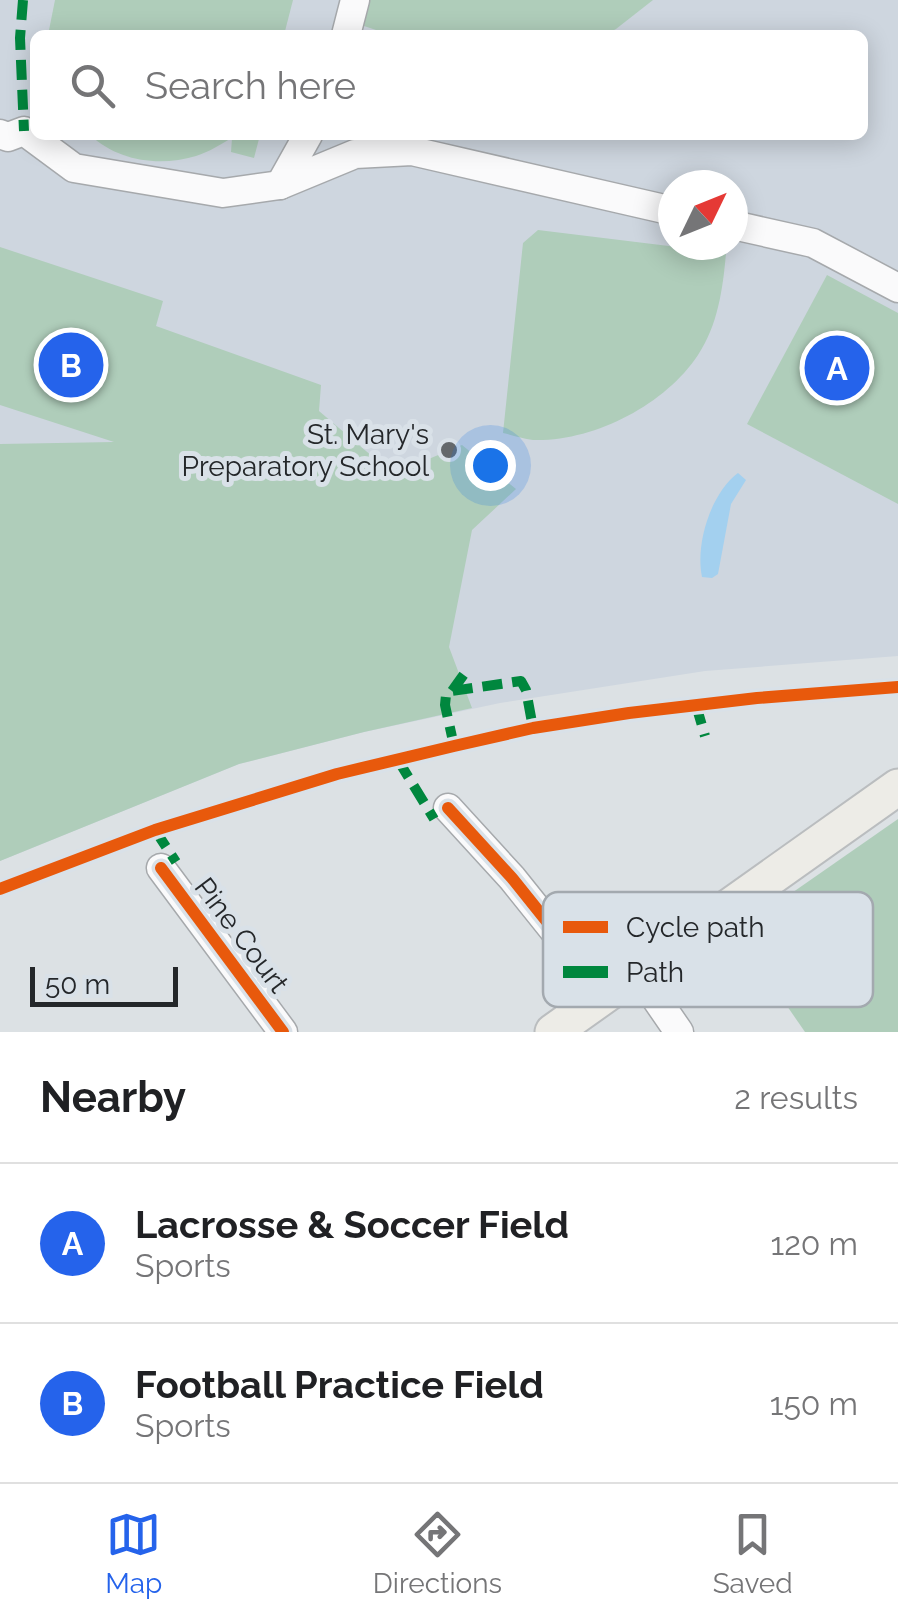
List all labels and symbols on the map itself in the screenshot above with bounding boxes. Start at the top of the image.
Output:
north arrow [658,170,748,260]
pin: B [38,328,104,402]
pin: A [804,330,870,406]
place label: St. Mary's Preparatory School [182,418,429,483]
marker: St. Mary's Preparatory School [438,439,460,461]
your location [465,440,516,491]
street label: Pine Court [188,871,296,1000]
legend [543,892,873,1007]
text: Cycle path [626,911,765,944]
text: Path [626,956,684,989]
scale bar [30,962,178,1006]

